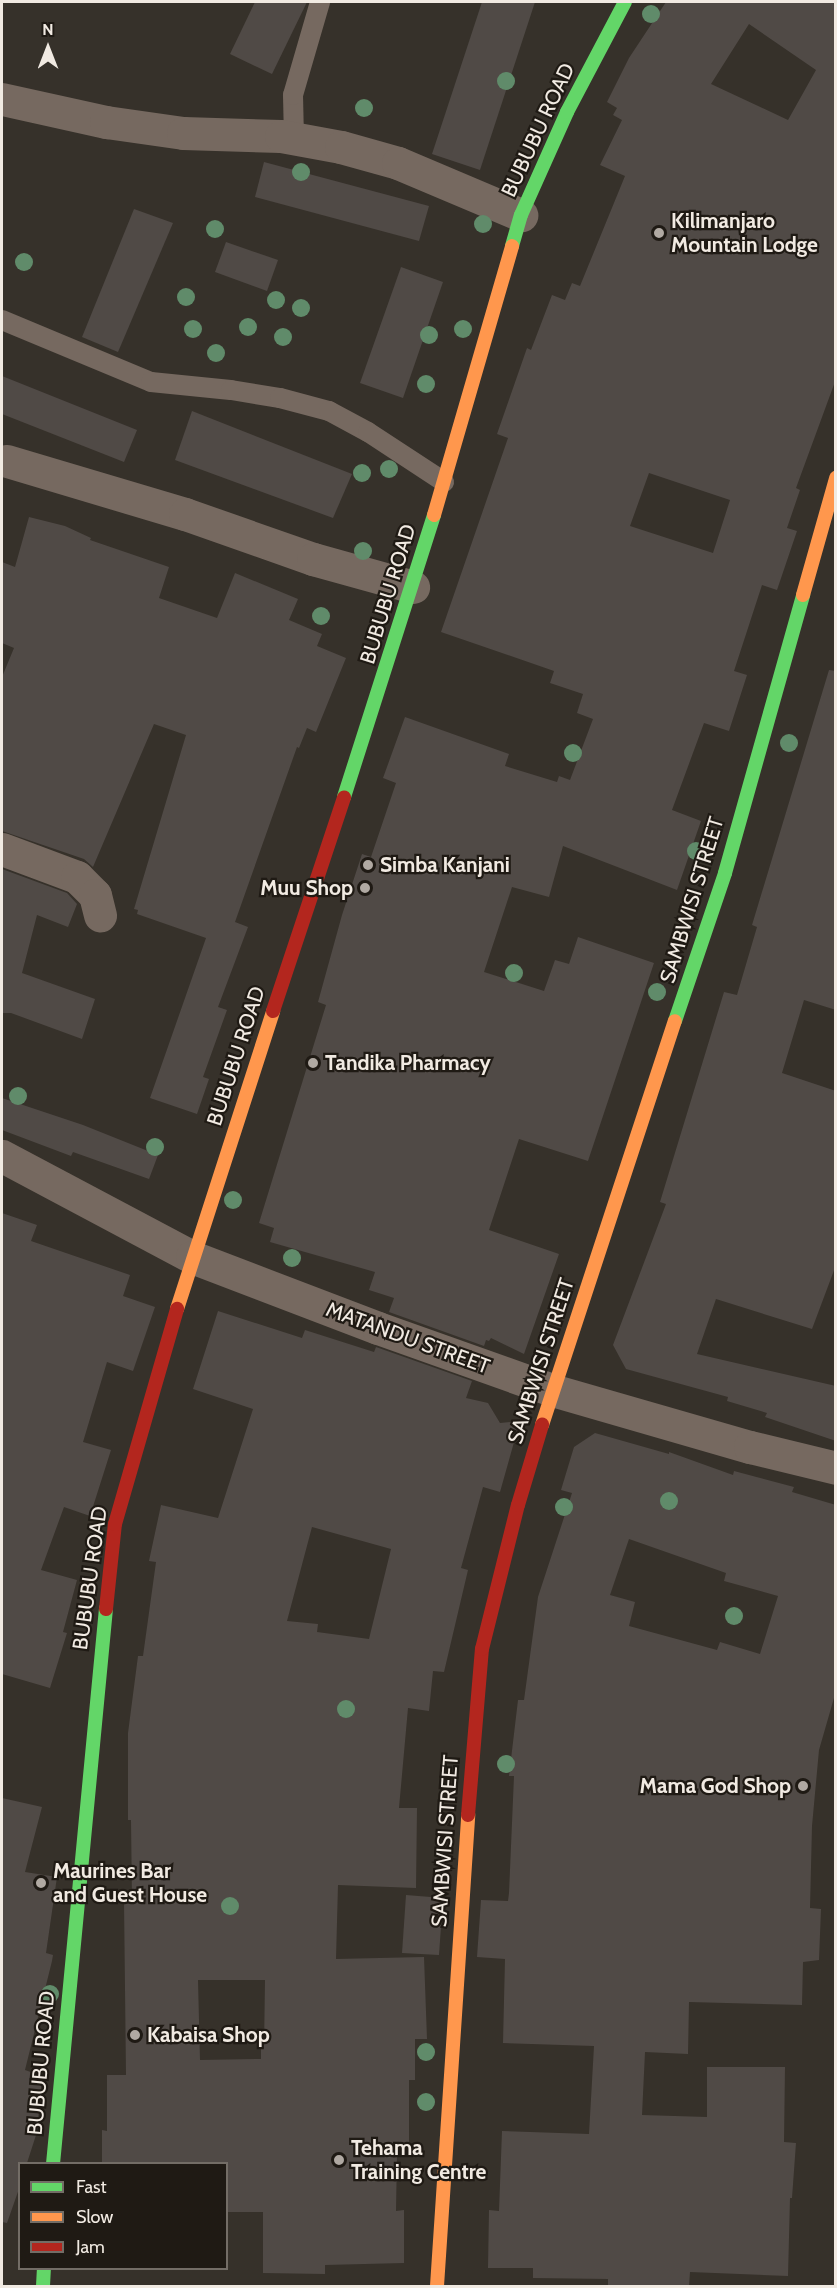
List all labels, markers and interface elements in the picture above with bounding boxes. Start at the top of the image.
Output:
north arrow [18,18,78,78]
text: N [42,20,54,39]
street label: BUBUBU ROAD [496,59,580,201]
place label: Kilimanjaro Mountain Lodge [671,208,818,258]
marker: Kilimanjaro Mountain Lodge [652,226,666,240]
street label: BUBUBU ROAD [355,521,421,667]
street label: SAMBWISI STREET [655,814,729,986]
place label: Simba Kanjani [380,852,510,878]
marker: Simba Kanjani [361,858,375,872]
place label: Muu Shop [260,875,353,901]
marker: Muu Shop [358,881,372,895]
street label: BUBUBU ROAD [202,983,270,1129]
place label: Tandika Pharmacy [325,1050,491,1076]
marker: Tandika Pharmacy [306,1056,320,1070]
street label: SAMBWISI STREET [502,1275,580,1447]
street label: MATANDU STREET [323,1297,493,1379]
street label: BUBUBU ROAD [67,1505,113,1651]
street label: SAMBWISI STREET [426,1754,464,1928]
place label: Mama God Shop [640,1773,791,1799]
marker: Mama God Shop [796,1779,810,1793]
place label: Maurines Bar and Guest House [53,1858,207,1908]
marker: Maurines Bar and Guest House [34,1876,48,1890]
street label: BUBUBU ROAD [22,1990,60,2136]
place label: Kabaisa Shop [147,2022,270,2048]
marker: Kabaisa Shop [128,2028,142,2042]
place label: Tehama Training Centre [351,2135,486,2185]
marker: Tehama Training Centre [332,2153,346,2167]
legend [18,2162,228,2270]
text: Fast [76,2176,107,2198]
text: Slow [76,2206,113,2228]
text: Jam [76,2236,105,2258]

